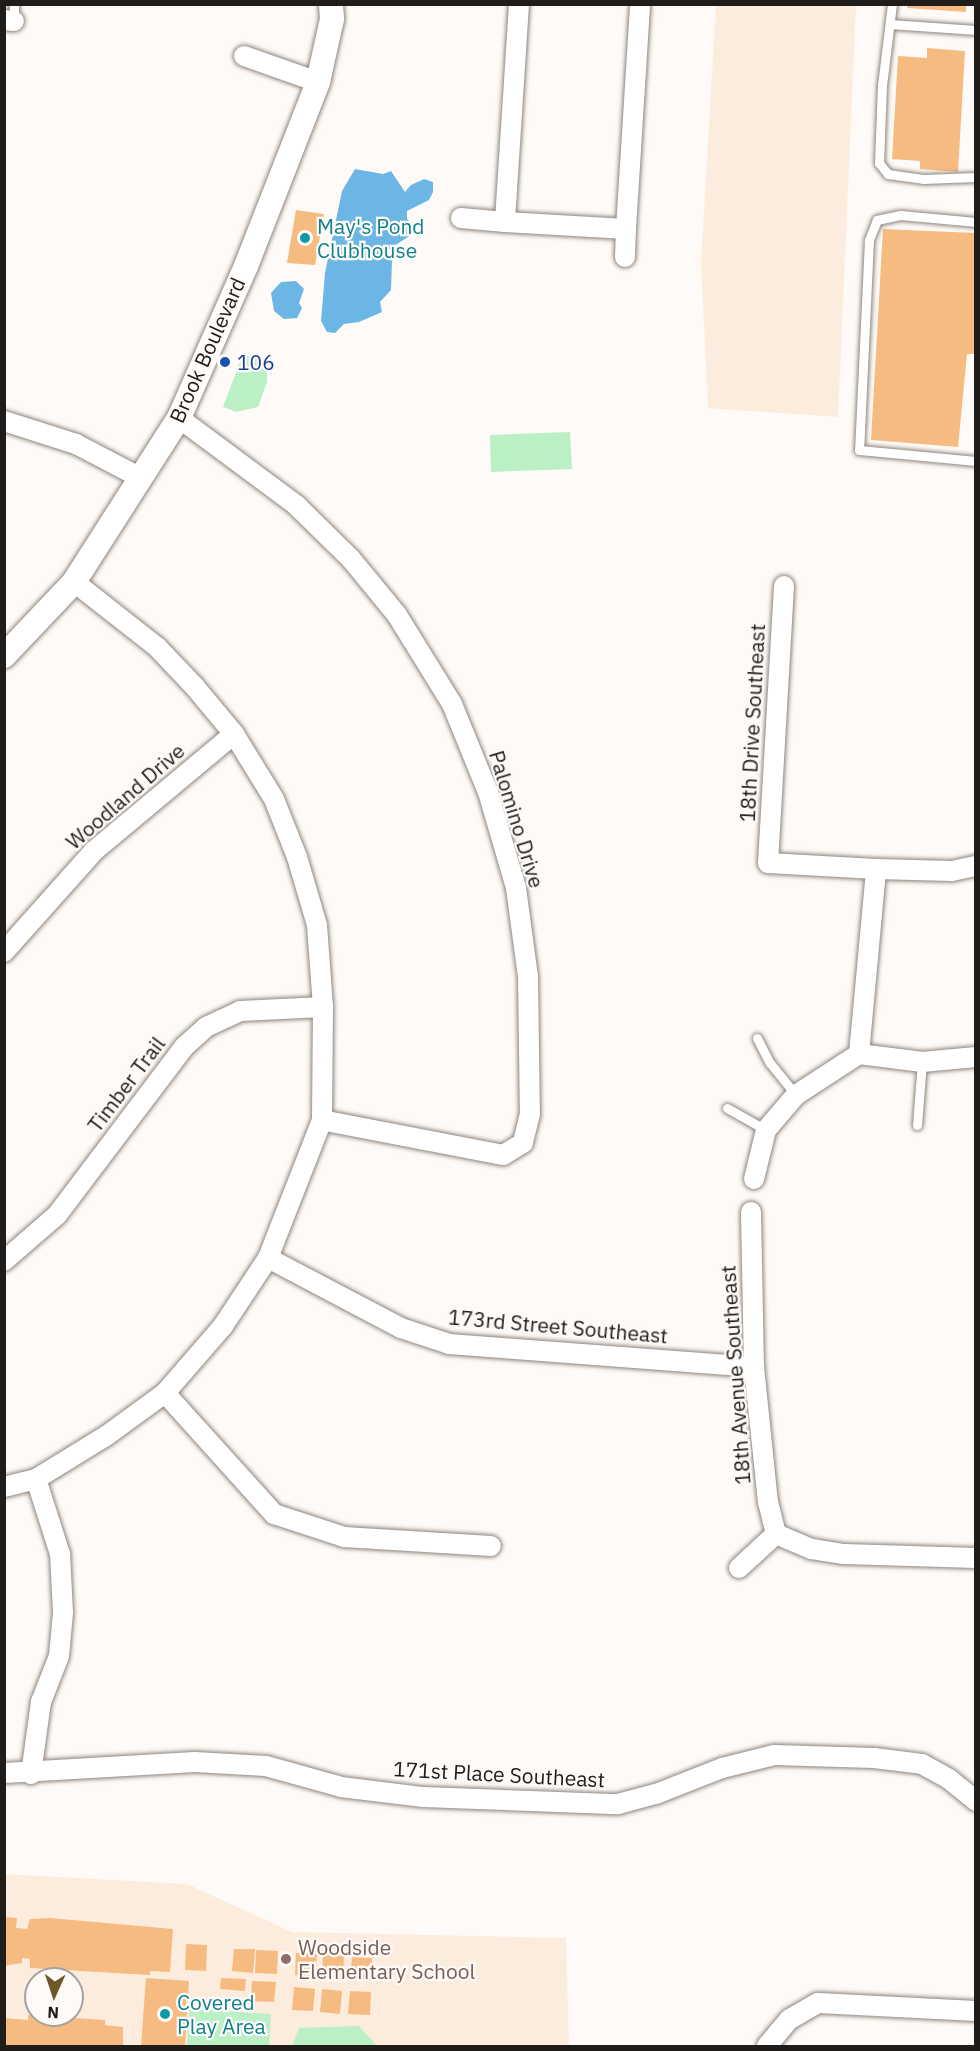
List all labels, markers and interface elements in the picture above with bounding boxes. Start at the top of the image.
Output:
place label: May's Pond Clubhouse [317,213,424,263]
marker: May's Pond Clubhouse [298,231,312,245]
street label: Brook Boulevard [164,273,250,427]
place label: 106 [237,349,275,375]
marker: 106 [218,355,232,369]
street label: 18th Drive Southeast [734,623,770,823]
street label: Woodland Drive [61,738,189,854]
street label: Palomino Drive [484,747,550,891]
street label: Timber Trail [82,1031,170,1137]
street label: 18th Avenue Southeast [715,1264,755,1486]
street label: 173rd Street Southeast [447,1304,669,1348]
street label: 171st Place Southeast [392,1756,606,1792]
place label: Woodside Elementary School [298,1934,475,1984]
marker: Woodside Elementary School [279,1952,293,1966]
north arrow [24,1967,84,2027]
place label: Covered Play Area [177,1989,266,2039]
text: N [47,2003,59,2023]
marker: Covered Play Area [158,2007,172,2021]

